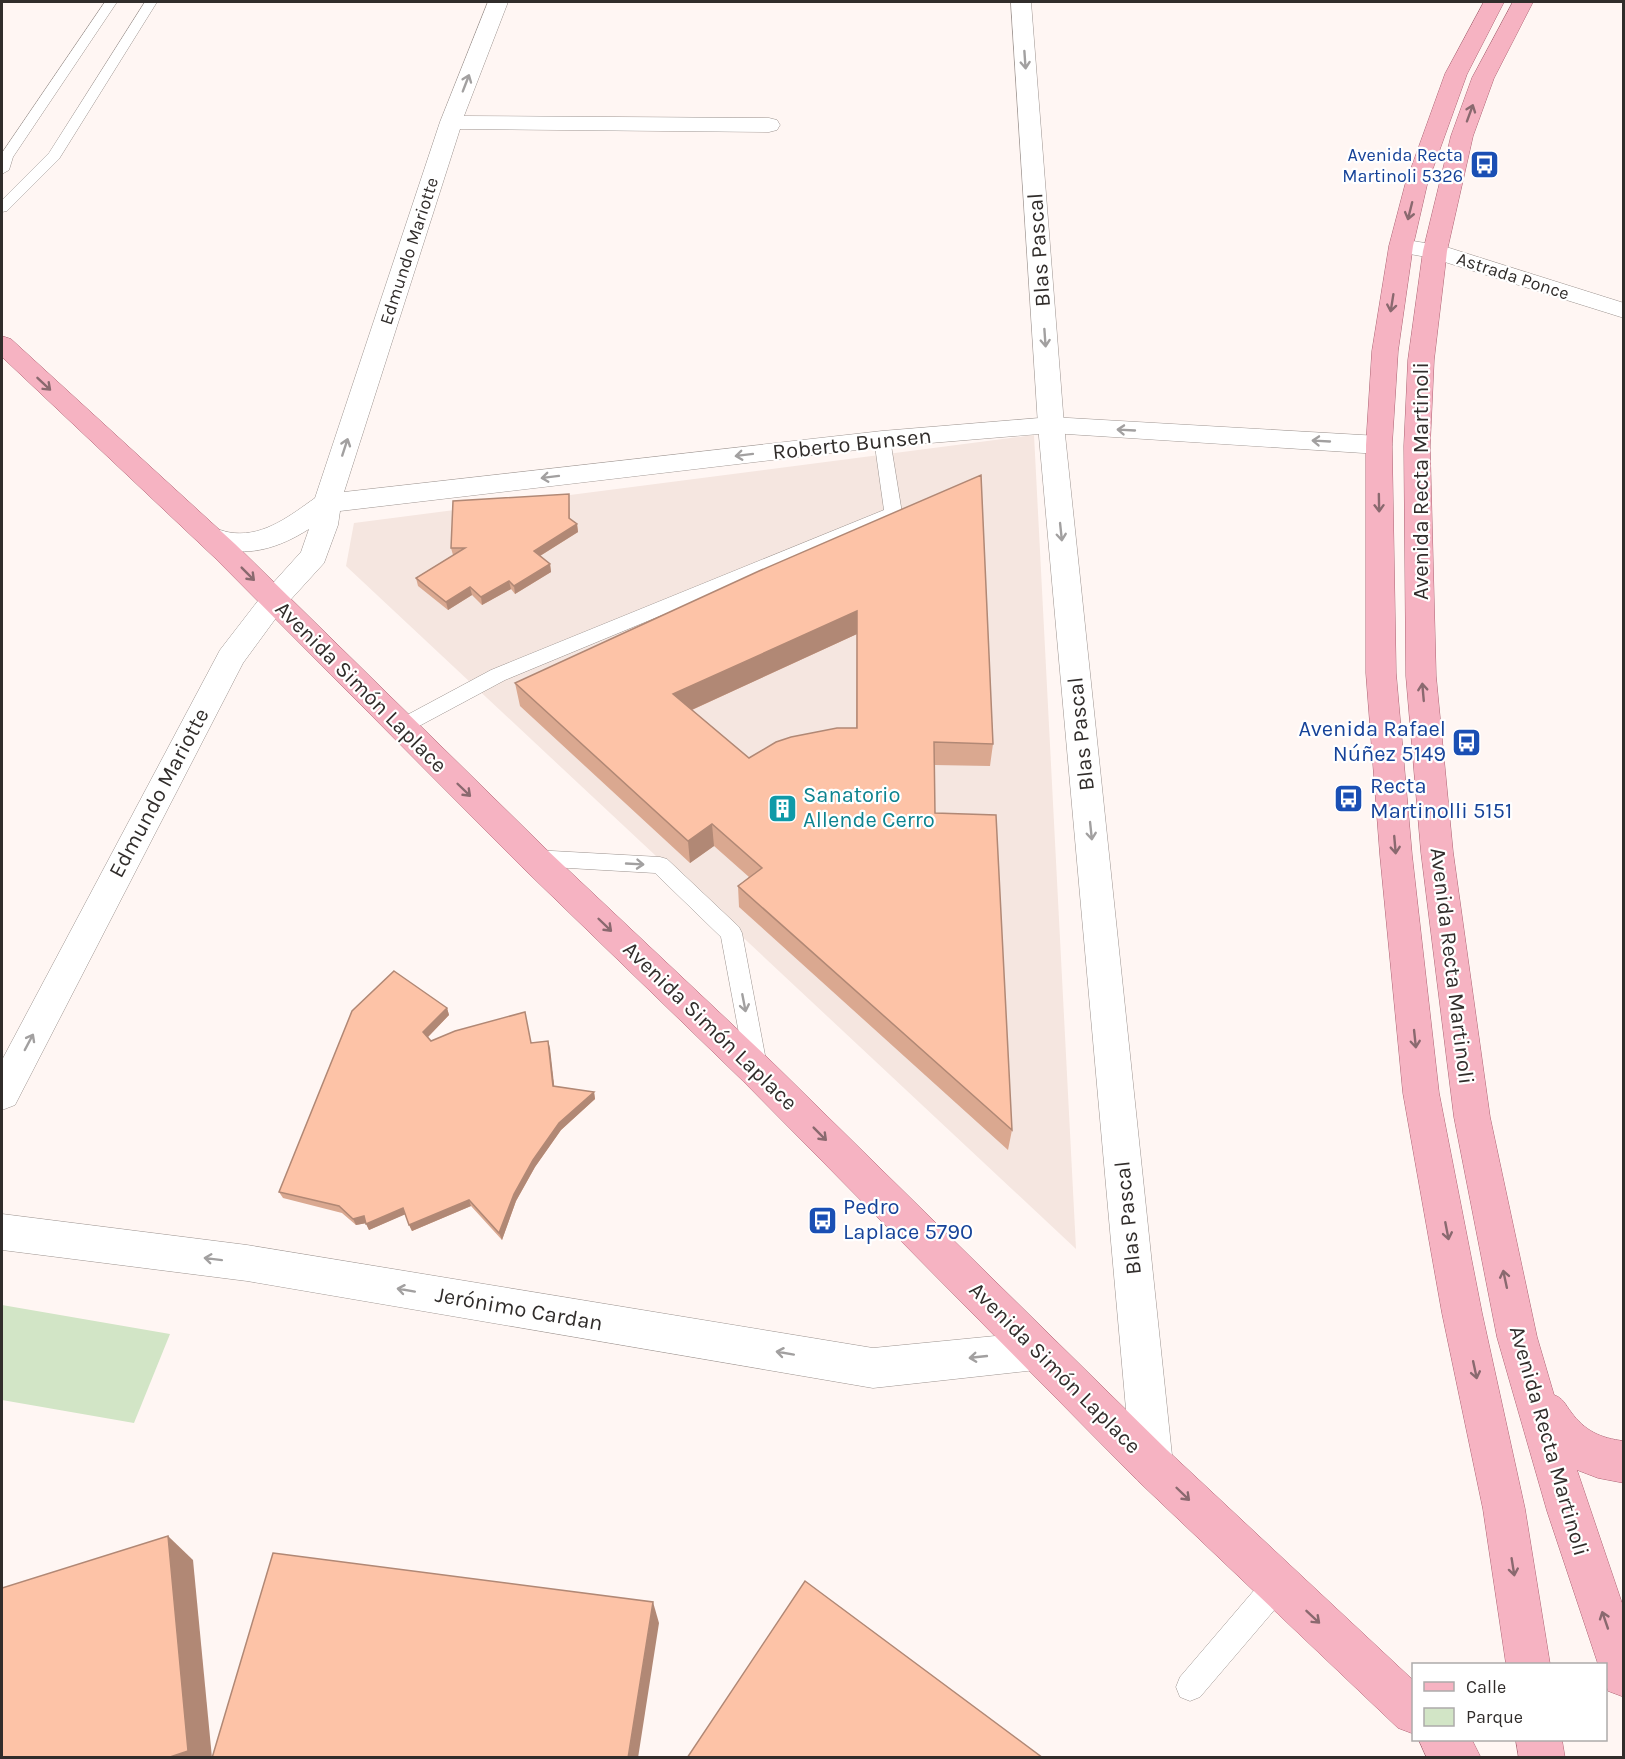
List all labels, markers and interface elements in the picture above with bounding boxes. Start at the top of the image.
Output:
one-way arrow [1020,49,1031,69]
one-way arrow [462,74,473,93]
one-way arrow [1466,104,1477,123]
place label: Avenida Recta Martinoli 5326 [1342,144,1463,187]
bus stop icon: Avenida Recta Martinoli 5326 [1468,149,1500,181]
street label: Edmundo Mariotte [375,174,443,328]
street label: Blas Pascal [1022,192,1056,308]
one-way arrow [1403,201,1415,220]
street label: Astrada Ponce [1454,247,1572,305]
one-way arrow [1387,293,1398,313]
one-way arrow [1040,328,1051,348]
street label: Avenida Recta Martinoli [1408,362,1434,600]
one-way arrow [37,377,52,391]
street label: Roberto Bunsen [771,423,933,465]
one-way arrow [1117,424,1137,435]
one-way arrow [1311,436,1331,447]
one-way arrow [340,438,351,457]
one-way arrow [734,450,754,461]
one-way arrow [541,472,560,483]
one-way arrow [1373,493,1385,513]
one-way arrow [1056,522,1067,542]
one-way arrow [241,567,256,582]
street label: Avenida Simón Laplace [270,596,452,778]
street label: Blas Pascal [1062,676,1100,792]
one-way arrow [1417,682,1428,702]
street label: Edmundo Mariotte [103,704,215,882]
place label: Avenida Rafael Núñez 5149 [1299,716,1446,767]
bus stop icon: Avenida Rafael Núñez 5149 [1451,726,1483,758]
place label: Recta Martinolli 5151 [1370,773,1512,824]
one-way arrow [457,782,472,797]
place label: Sanatorio Allende Cerro [803,782,935,833]
bus stop icon: Recta Martinolli 5151 [1333,783,1365,815]
building icon: Sanatorio Allende Cerro [766,792,798,824]
one-way arrow [1086,821,1097,840]
one-way arrow [1390,834,1401,854]
street label: Avenida Recta Martinoli [1425,846,1479,1086]
one-way arrow [624,859,644,870]
one-way arrow [597,918,612,932]
street label: Avenida Simón Laplace [618,936,802,1116]
one-way arrow [739,993,750,1013]
one-way arrow [1410,1028,1421,1048]
one-way arrow [23,1034,35,1051]
one-way arrow [813,1126,828,1141]
street label: Blas Pascal [1109,1160,1147,1276]
place label: Pedro Laplace 5790 [843,1194,973,1245]
bus stop icon: Pedro Laplace 5790 [806,1204,838,1236]
one-way arrow [1442,1221,1453,1240]
one-way arrow [204,1253,224,1264]
one-way arrow [1499,1270,1510,1290]
street label: Avenida Simón Laplace [964,1277,1146,1459]
street label: Jerónimo Cardan [433,1281,605,1337]
one-way arrow [397,1284,416,1295]
street label: Avenida Recta Martinoli [1504,1323,1594,1559]
one-way arrow [775,1348,795,1359]
one-way arrow [968,1352,988,1363]
one-way arrow [1469,1360,1481,1379]
one-way arrow [1175,1487,1190,1502]
one-way arrow [1507,1556,1518,1576]
one-way arrow [1305,1610,1320,1625]
one-way arrow [1598,1611,1609,1629]
legend [1412,1663,1607,1741]
text: Calle [1466,1676,1506,1698]
text: Parque [1466,1706,1523,1728]

